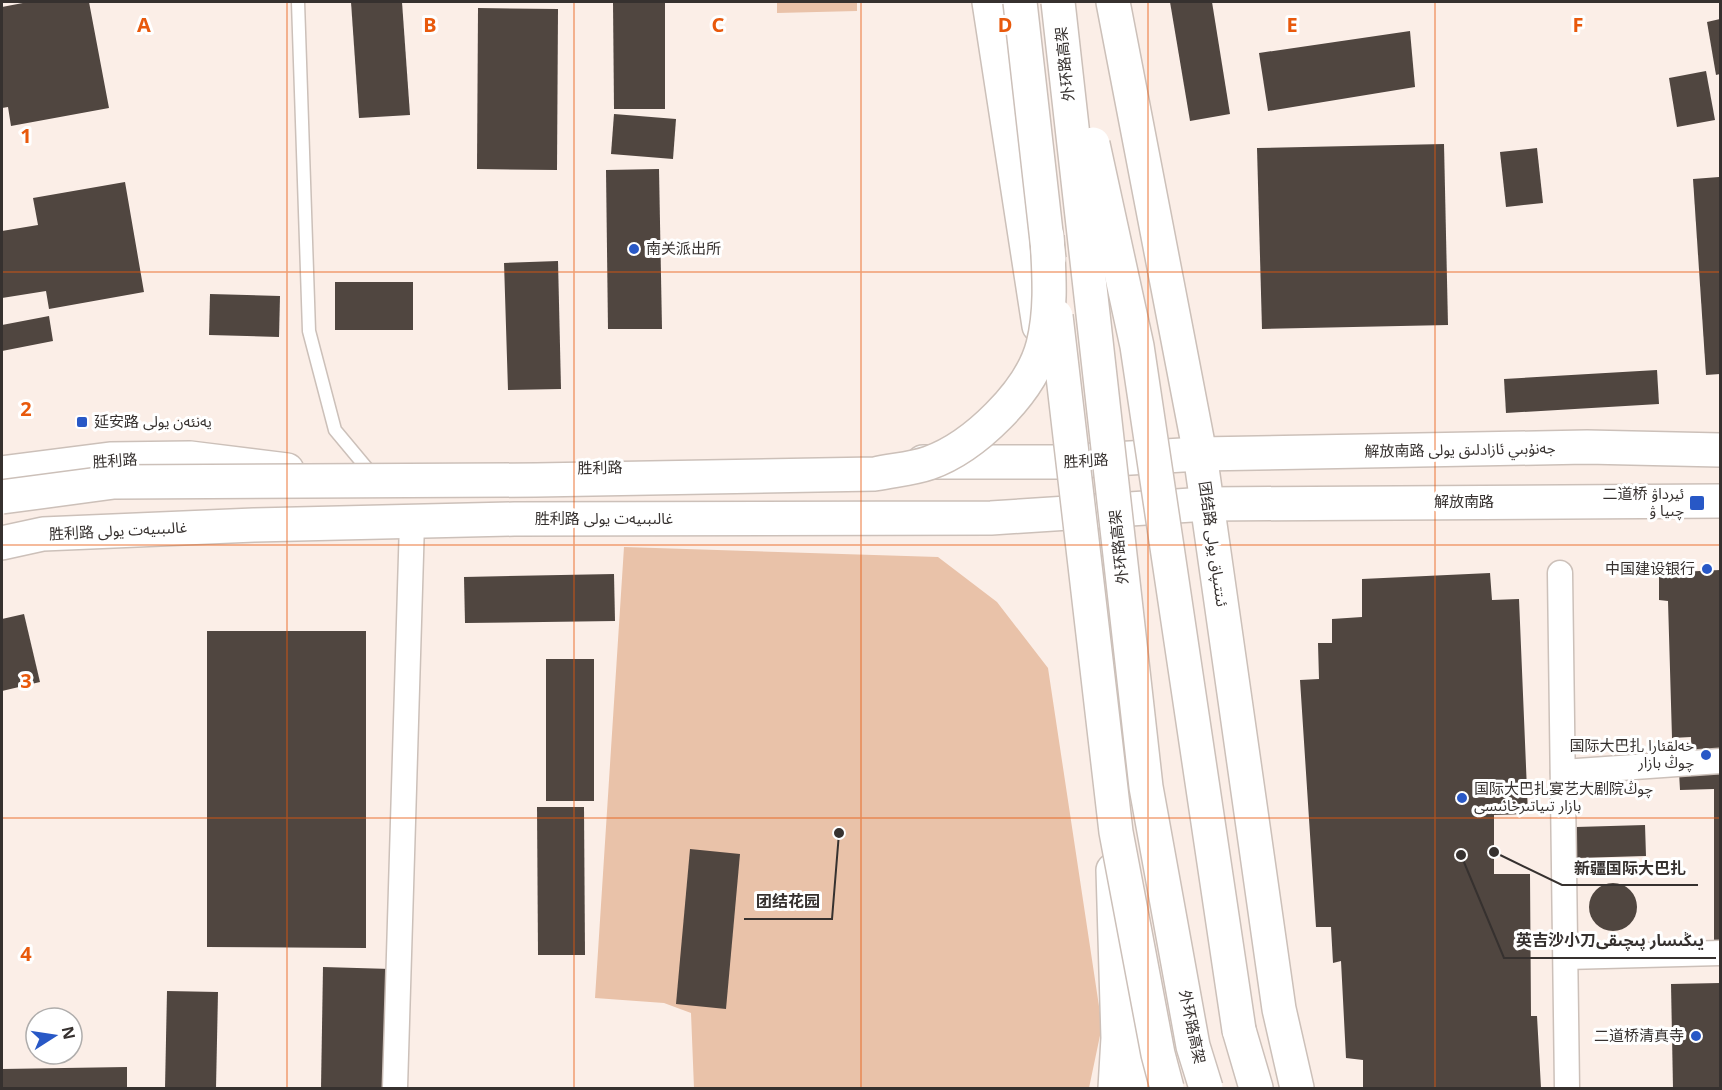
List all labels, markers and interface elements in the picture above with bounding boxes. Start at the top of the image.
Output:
text: A [137,11,151,38]
text: B [423,11,437,38]
text: C [712,11,725,38]
text: D [998,11,1012,38]
text: E [1286,11,1298,38]
text: F [1573,11,1583,38]
street label: 外环路高架 [1050,26,1078,102]
text: 1 [20,122,32,149]
place label: 南关派出所 [646,238,721,258]
marker: 南关派出所 [627,242,641,256]
text: 2 [20,395,32,422]
place label: 延安路 يەنئەن يولى [94,411,212,431]
marker: 延安路 يەنئەن يولى [75,415,89,429]
street label: 解放南路 جەنۇبىي ئازادلىق يولى [1364,437,1556,463]
street label: 胜利路 [92,448,138,472]
street label: 胜利路 [1063,449,1109,471]
street label: 胜利路 [577,457,623,477]
street label: 团结路 ئىتتىپاق يولى [1194,480,1233,608]
place label: 二道桥 ئيرداۋ چىيا ۋ [1603,483,1684,521]
street label: 解放南路 [1434,491,1494,511]
marker: 二道桥 ئيرداۋ چىيا ۋ [1688,494,1706,512]
street label: 胜利路 غالىبىيەت يولى [535,508,674,528]
street label: 外环路高架 [1104,509,1132,585]
street label: 胜利路 غالىبىيەت يولى [48,516,188,544]
place label: 中国建设银行 [1605,558,1695,578]
marker: 中国建设银行 [1700,562,1714,576]
text: 3 [20,667,32,694]
place label: 国际大巴扎 خەلقئارا چوڭ بازار [1569,735,1694,773]
marker: 国际大巴扎 خەلقئارا چوڭ بازار [1699,748,1713,762]
place label: 国际大巴扎宴艺大剧院چوڭ بازار تىياتىرخانىسى [1474,778,1653,815]
marker: 国际大巴扎宴艺大剧院چوڭ بازار تىياتىرخانىسى [1455,791,1469,805]
callout: 新疆国际大巴扎 [1562,851,1698,885]
text: 新疆国际大巴扎 [1574,857,1686,879]
callout: 团结花园 [744,885,832,919]
text: 团结花园 [756,890,820,912]
callout: 英吉沙小刀يىڭىسار پىچىقى [1504,924,1716,958]
text: 英吉沙小刀يىڭىسار پىچىقى [1516,929,1704,951]
text: 4 [20,940,32,967]
street label: 外环路高架 [1175,988,1211,1066]
north arrow [24,1006,84,1066]
text: N [57,1024,81,1042]
place label: 二道桥清真寺 [1594,1025,1684,1045]
marker: 二道桥清真寺 [1689,1029,1703,1043]

